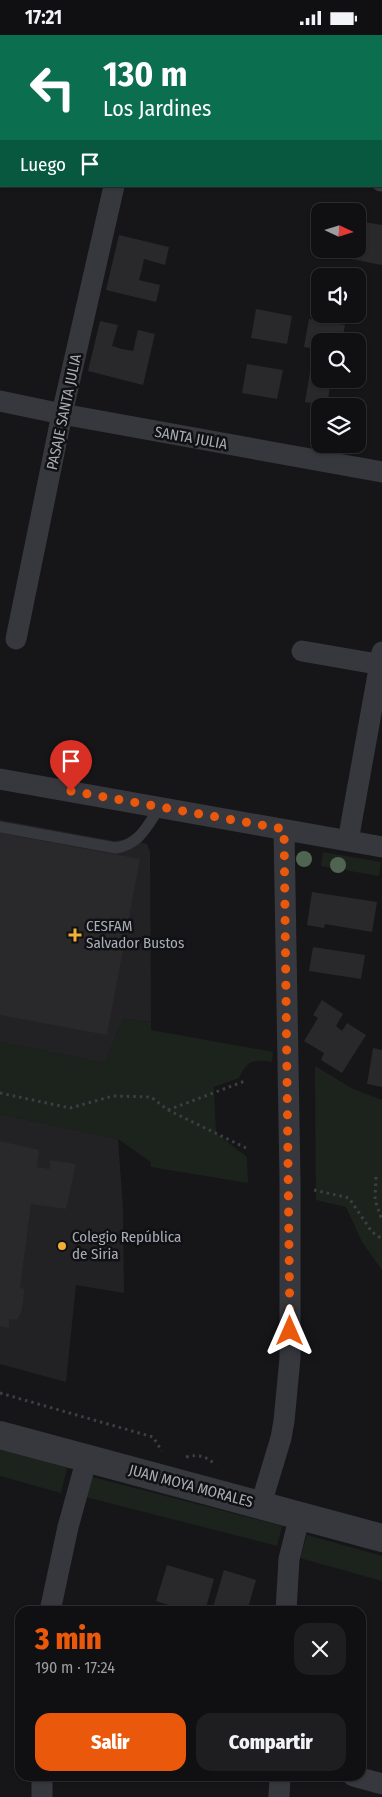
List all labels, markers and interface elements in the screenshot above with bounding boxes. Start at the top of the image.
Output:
text: 17:21 [25,6,62,29]
text: 130 m [103,53,187,95]
icon: left [20,55,85,120]
text: Los Jardines [103,95,211,122]
icon: arrive [76,150,104,178]
text: Luego [20,153,66,176]
north arrow [311,203,366,257]
map controls [311,203,366,453]
button: sound [311,268,366,323]
button: search [311,333,366,388]
street label: PASAJE SANTA JULIA [43,352,85,472]
button: layers [311,398,366,453]
street label: SANTA JULIA [153,423,229,453]
pin [50,740,92,791]
icon: arrive [57,747,85,775]
place label: CESFAM Salvador Bustos [86,917,184,952]
marker: CESFAM Salvador Bustos [68,928,82,942]
place label: Colegio República de Siria [72,1228,181,1263]
marker: Colegio República de Siria [56,1240,68,1252]
position arrow [263,1304,315,1356]
street label: JUAN MOYA MORALES [127,1461,255,1511]
text: 3 min [35,1621,102,1657]
button: close [294,1623,346,1675]
text: 190 m · 17:24 [35,1658,115,1677]
button: Salir [35,1713,186,1771]
button: Compartir [196,1713,346,1771]

